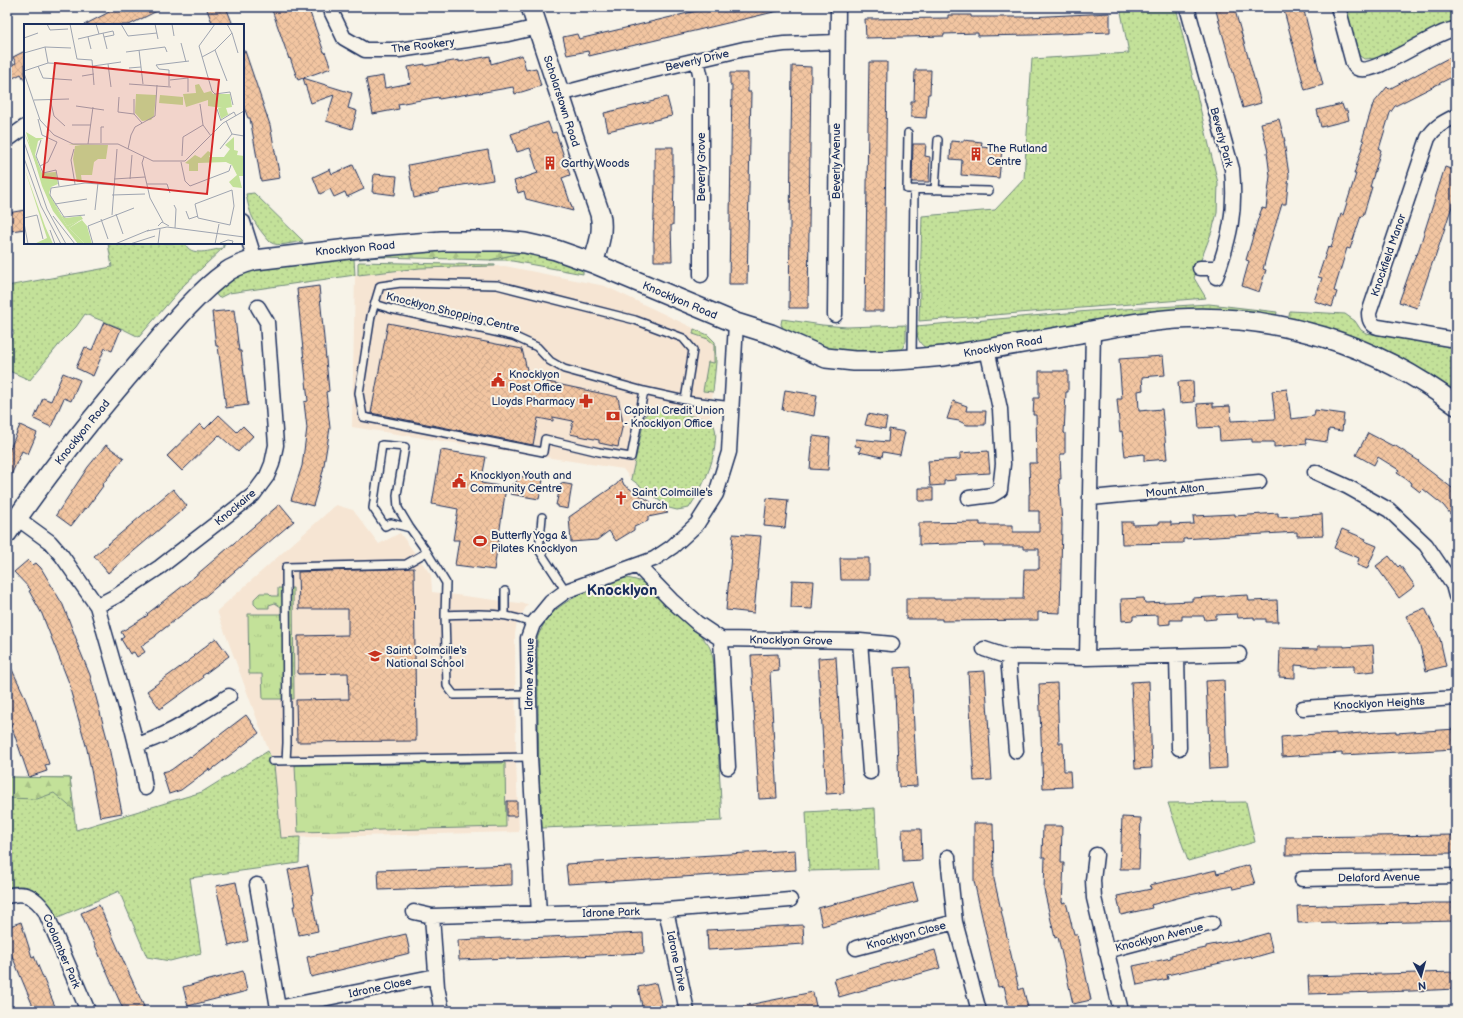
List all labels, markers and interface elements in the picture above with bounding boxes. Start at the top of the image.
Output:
inset map [24,24,244,244]
street label: The Rookery [391,35,455,56]
street label: Beverly Drive [664,47,731,74]
street label: Scholarstown Road [541,54,582,148]
street label: Beverly Park [1207,106,1236,169]
street label: Beverly Avenue [830,122,843,199]
street label: Beverly Grove [695,132,708,202]
place label: The Rutland Centre [987,142,1047,168]
building icon: The Rutland Centre [968,146,984,162]
building icon: Garthy Woods [542,155,558,171]
place label: Garthy Woods [561,157,630,170]
street label: Knockfield Manor [1368,211,1409,298]
street label: Knocklyon Road [315,239,395,258]
street label: Knocklyon Road [640,279,719,322]
street label: Knocklyon Shopping Centre [385,290,521,335]
street label: Knocklyon Road [963,333,1044,360]
place label: Knocklyon Post Office [509,368,563,394]
public building icon: Knocklyon Post Office [490,372,506,388]
pharmacy icon: Lloyds Pharmacy [578,393,594,409]
place label: Lloyds Pharmacy [492,395,575,408]
street label: Knocklyon Road [52,397,113,467]
place label: Capital Credit Union - Knocklyon Office [624,404,724,430]
bank icon: Capital Credit Union - Knocklyon Office [605,408,621,424]
place label: Knocklyon Youth and Community Centre [470,469,572,495]
public building icon: Knocklyon Youth and Community Centre [451,473,467,489]
street label: Mount Alton [1145,481,1205,500]
street label: Knockaire [212,486,259,528]
place label: Saint Colmcille's Church [632,486,713,512]
church icon: Saint Colmcille's Church [613,490,629,506]
place label: Butterfly Yoga & Pilates Knocklyon [491,529,577,555]
sports icon: Butterfly Yoga & Pilates Knocklyon [472,533,488,549]
district label: Knocklyon [587,581,657,600]
street label: Knocklyon Grove [749,633,833,648]
street label: Idrone Avenue [522,637,537,710]
place label: Saint Colmcille's National School [386,644,467,670]
school or university icon: Saint Colmcille's National School [367,648,383,664]
street label: Knocklyon Heights [1333,695,1426,712]
street label: Delaford Avenue [1338,870,1421,885]
street label: Idrone Park [582,905,641,920]
street label: Coolamber Park [40,912,83,991]
street label: Knocklyon Close [865,919,948,952]
street label: Knocklyon Avenue [1114,920,1205,955]
street label: Idrone Drive [664,930,689,993]
north arrow [1401,956,1441,996]
street label: Idrone Close [348,974,413,1000]
text: N [1417,979,1427,992]

